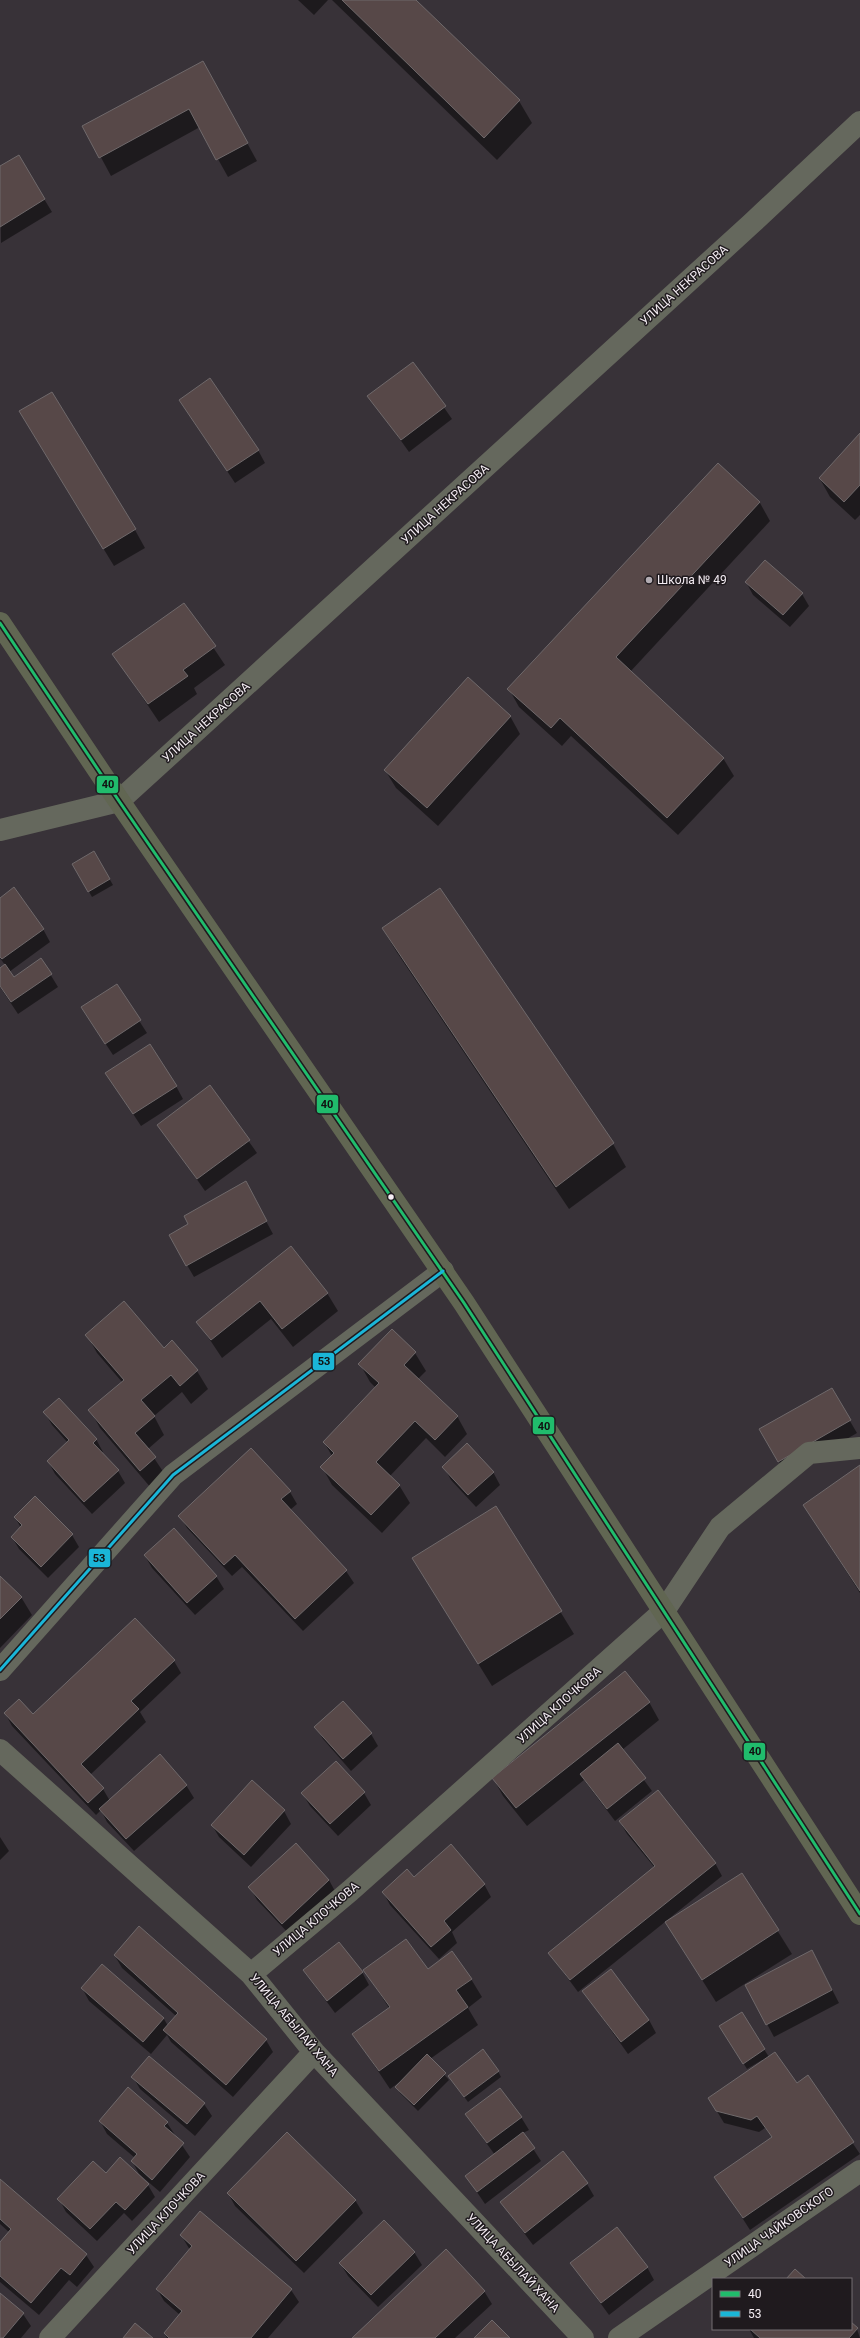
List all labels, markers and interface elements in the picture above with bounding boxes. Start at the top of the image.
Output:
street label: УЛИЦА НЕКРАСОВА [637,242,731,328]
street label: УЛИЦА НЕКРАСОВА [398,461,492,547]
place label: Школа № 49 [657,573,727,587]
marker: Школа № 49 [644,575,654,585]
street label: УЛИЦА НЕКРАСОВА [159,679,253,765]
line badge: 40 [96,775,119,794]
text: 40 [102,778,114,791]
line badge: 40 [316,1094,339,1114]
text: 40 [321,1098,333,1111]
unlabelled marker [386,1192,396,1202]
line badge: 53 [312,1352,335,1371]
text: 53 [318,1355,330,1368]
line badge: 40 [532,1416,555,1435]
text: 40 [538,1420,550,1433]
line badge: 53 [88,1548,111,1568]
text: 53 [93,1552,105,1565]
street label: УЛИЦА КЛОЧКОВА [514,1664,604,1746]
line badge: 40 [743,1742,766,1761]
text: 40 [749,1745,761,1758]
street label: УЛИЦА КЛОЧКОВА [270,1879,362,1959]
street label: УЛИЦА АБЫЛАЙ ХАНА [247,1970,342,2079]
street label: УЛИЦА КЛОЧКОВА [124,2169,208,2257]
street label: УЛИЦА ЧАЙКОВСКОГО [721,2183,836,2270]
street label: УЛИЦА АБЫЛАЙ ХАНА [464,2210,563,2315]
legend [712,2278,852,2330]
text: 40 [748,2287,762,2301]
text: 53 [748,2307,762,2321]

